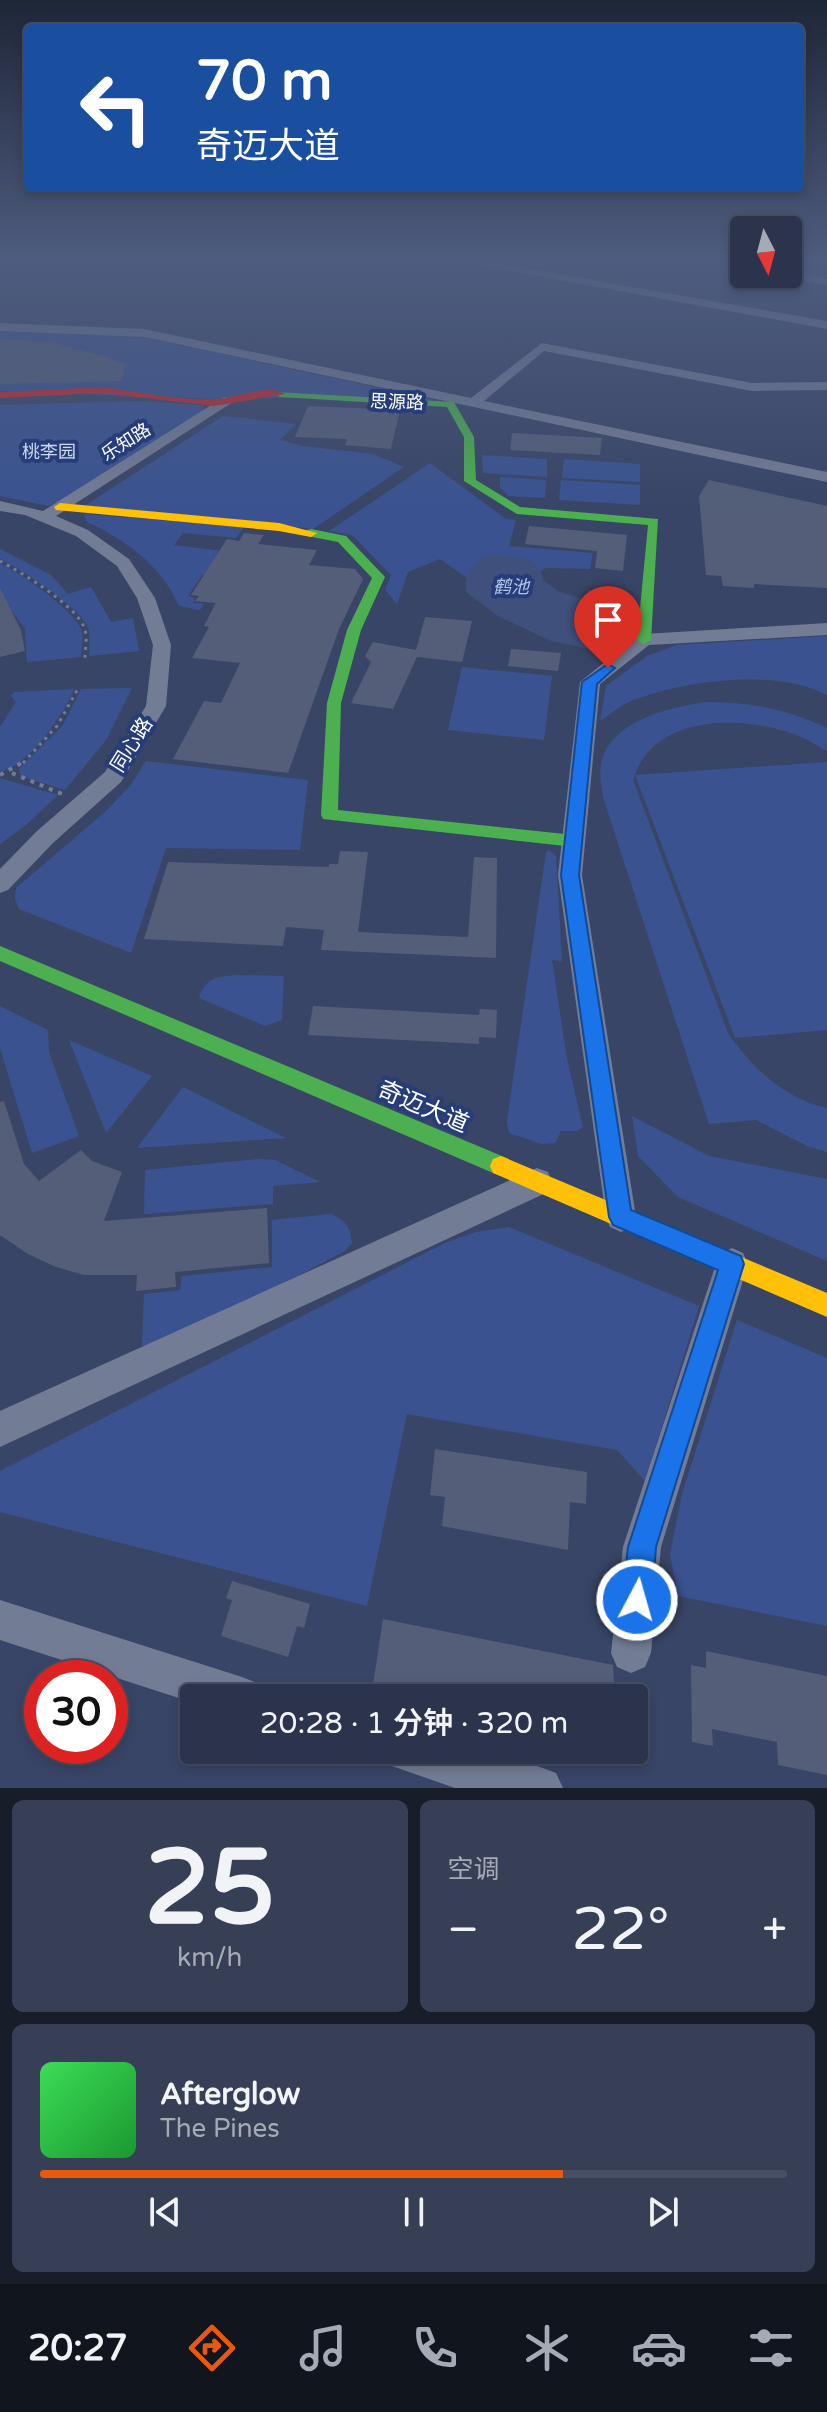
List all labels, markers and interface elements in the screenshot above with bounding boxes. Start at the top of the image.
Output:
text: 70 m [196,48,332,115]
icon: left [64,56,168,160]
text: 奇迈大道 [196,125,340,168]
north arrow [730,216,802,288]
map controls [730,216,802,288]
street label: 思源路 [370,390,424,414]
street label: 乐知路 [97,418,155,466]
park label: 桃李园 [22,441,76,463]
water label: 鹤池 [493,576,531,598]
pin [574,586,642,668]
icon: arrive [586,598,630,642]
street label: 同心路 [106,713,158,777]
street label: 奇迈大道 [373,1075,473,1139]
position arrow [595,1558,679,1642]
speed limit sign: 30 [24,1660,128,1764]
text: 20:28 · 1 分钟 · 320 m [260,1705,568,1742]
text: 25 [144,1827,275,1952]
text: 空调 [448,1854,500,1885]
text: 22° [572,1894,670,1966]
text: − [448,1904,479,1957]
text: + [762,1904,787,1957]
text: km/h [177,1942,242,1973]
text: Afterglow [160,2076,300,2113]
text: The Pines [160,2113,280,2144]
icon: previous [143,2190,187,2234]
icon: pause [392,2190,436,2234]
icon: next [641,2190,685,2234]
icon: directions [184,2320,240,2376]
icon: music [295,2320,351,2376]
icon: phone [407,2320,463,2376]
icon: climate [519,2320,575,2376]
icon: car [631,2320,687,2376]
icon: filters [743,2320,799,2376]
text: 20:27 [28,2327,128,2370]

